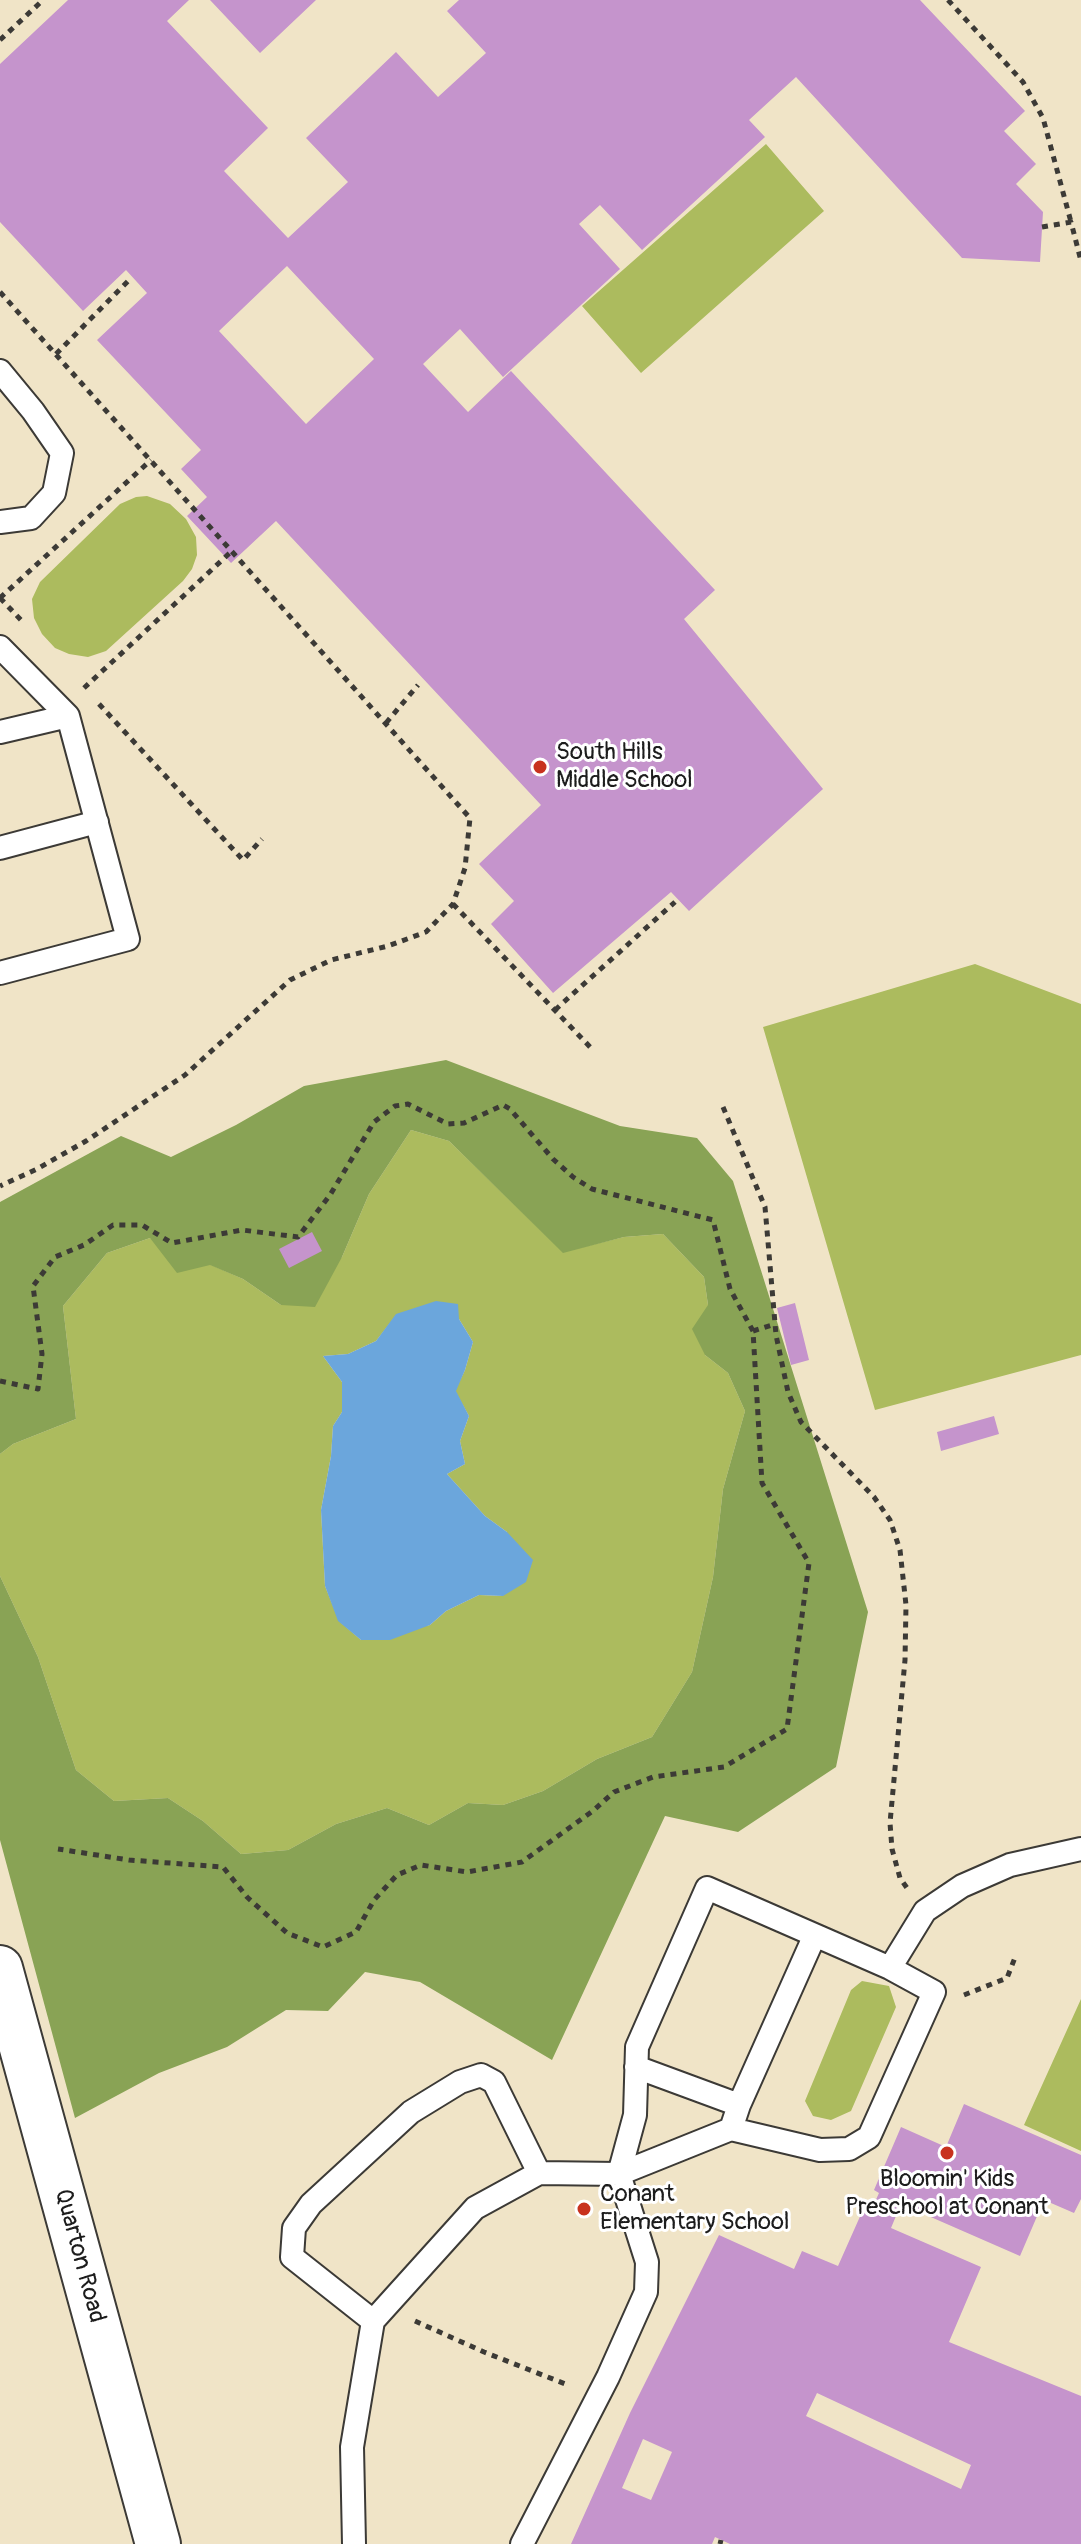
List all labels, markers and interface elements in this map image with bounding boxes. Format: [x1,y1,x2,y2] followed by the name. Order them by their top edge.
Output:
[556,739,693,795] place label: South Hills Middle School
[531,758,549,776] marker: South Hills Middle School
[938,2144,956,2162] marker: Bloomin' Kids Preschool at Conant
[845,2166,1049,2222] place label: Bloomin' Kids Preschool at Conant
[600,2181,790,2237] place label: Conant Elementary School
[47,2186,111,2326] street label: Quarton Road
[575,2200,593,2218] marker: Conant Elementary School

